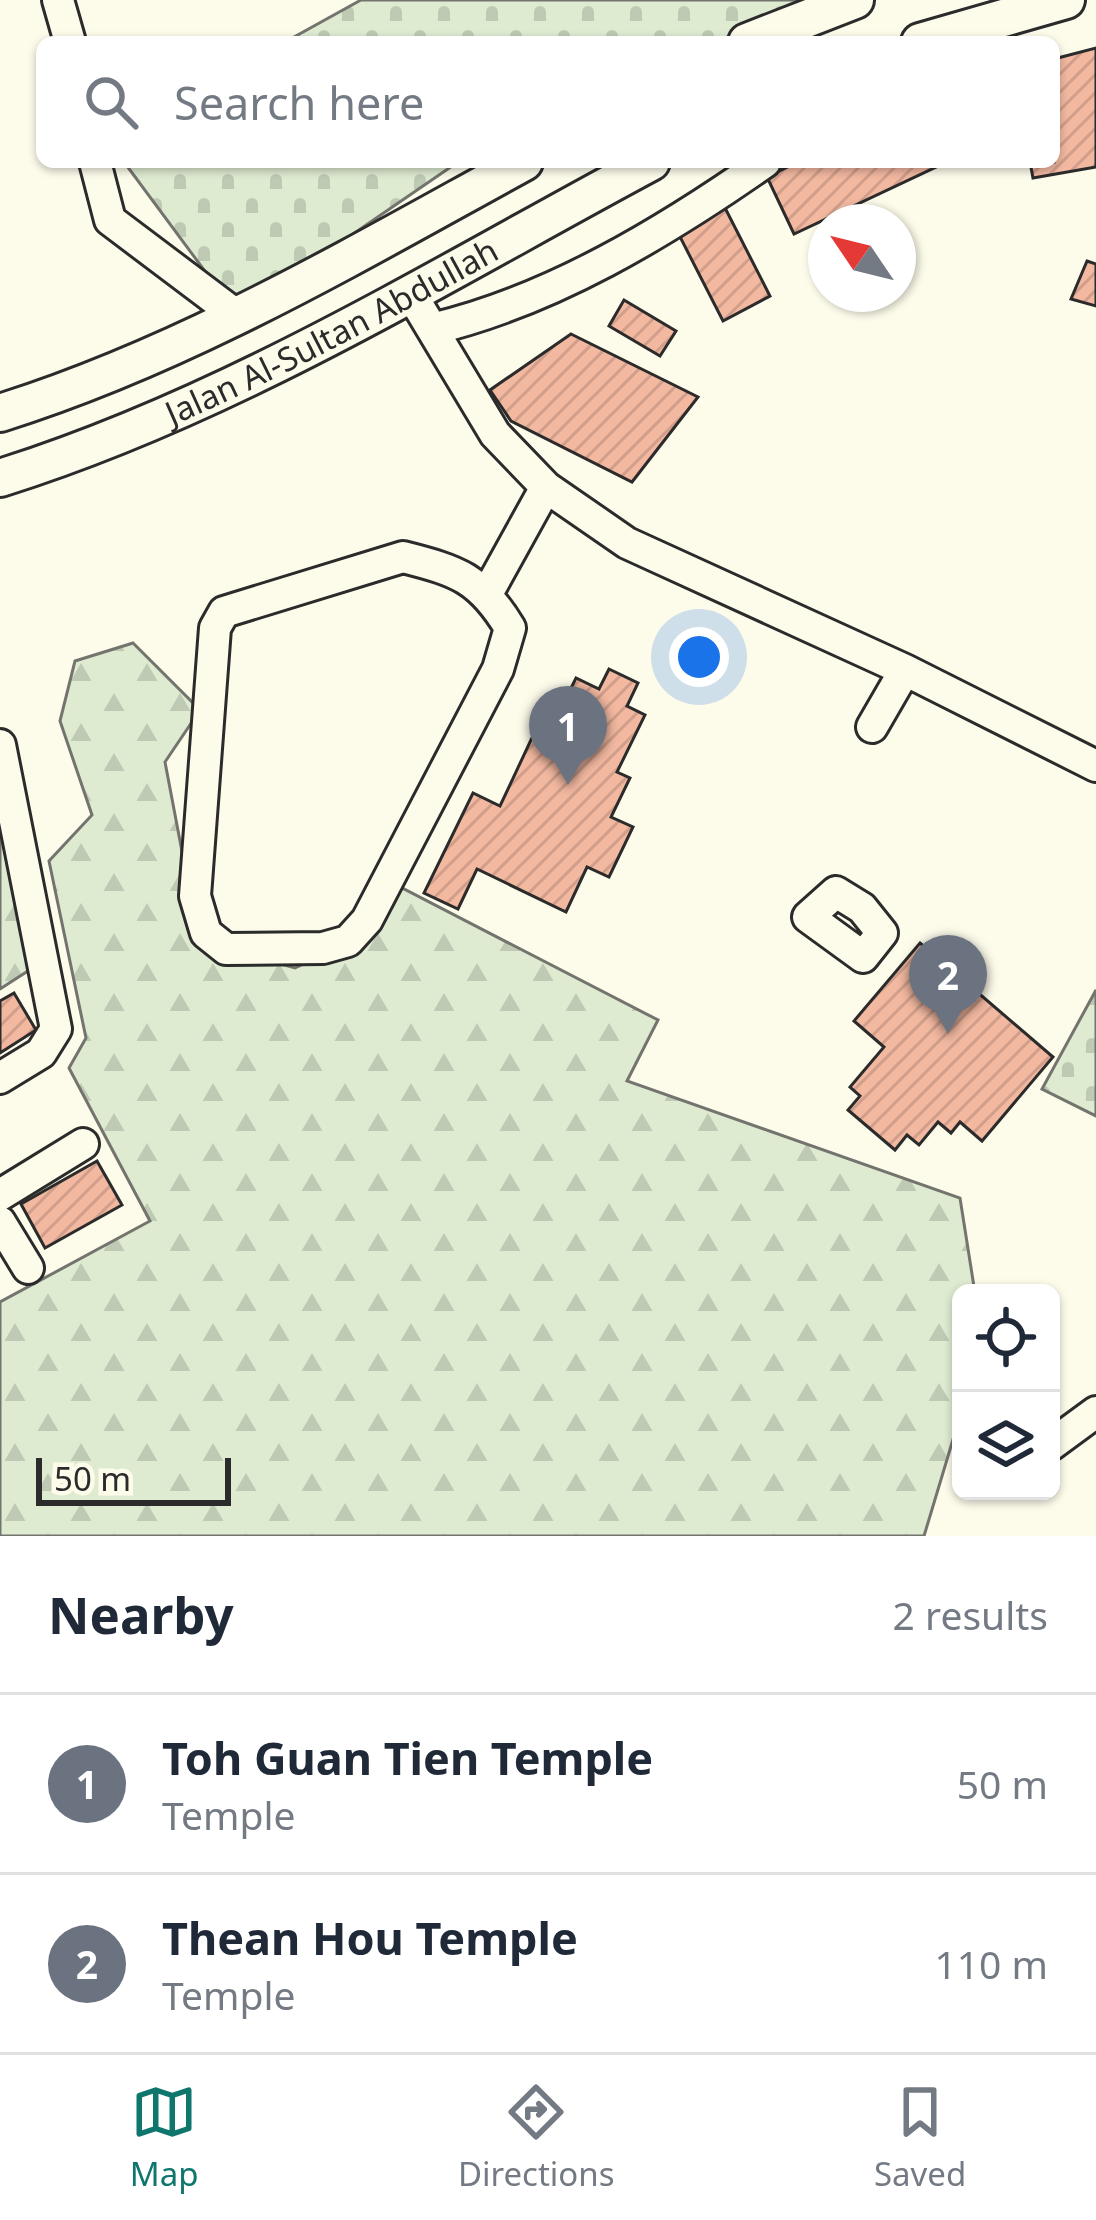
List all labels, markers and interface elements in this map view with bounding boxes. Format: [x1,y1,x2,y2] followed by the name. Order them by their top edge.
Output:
[36,36,1060,168] search box
[78,69,144,135] icon: search
[174,72,424,133] text: Search here
[808,204,916,312] north arrow
[155,227,506,436] street label: Jalan Al-Sultan Abdullah
[669,627,729,687] your location
[529,686,607,785] pin: 1
[909,935,987,1034] pin: 2
[952,1284,1060,1500] map controls
[952,1284,1060,1392] button: locate
[952,1392,1060,1500] button: layers
[36,1452,231,1505] scale bar
[54,1456,131,1501] text: 50 m
[48,1579,234,1649] text: Nearby
[893,1588,1048,1641] text: 2 results
[162,1727,653,1788] text: Toh Guan Tien Temple
[76,1757,98,1810] text: 1
[957,1757,1048,1810] text: 50 m
[162,1788,295,1841] text: Temple
[162,1907,578,1968] text: Thean Hou Temple
[76,1937,98,1990] text: 2
[934,1937,1048,1990] text: 110 m
[162,1968,295,2021] text: Temple
[130,2079,198,2196] tab: Map
[458,2079,615,2196] tab: Directions
[874,2079,966,2196] tab: Saved

